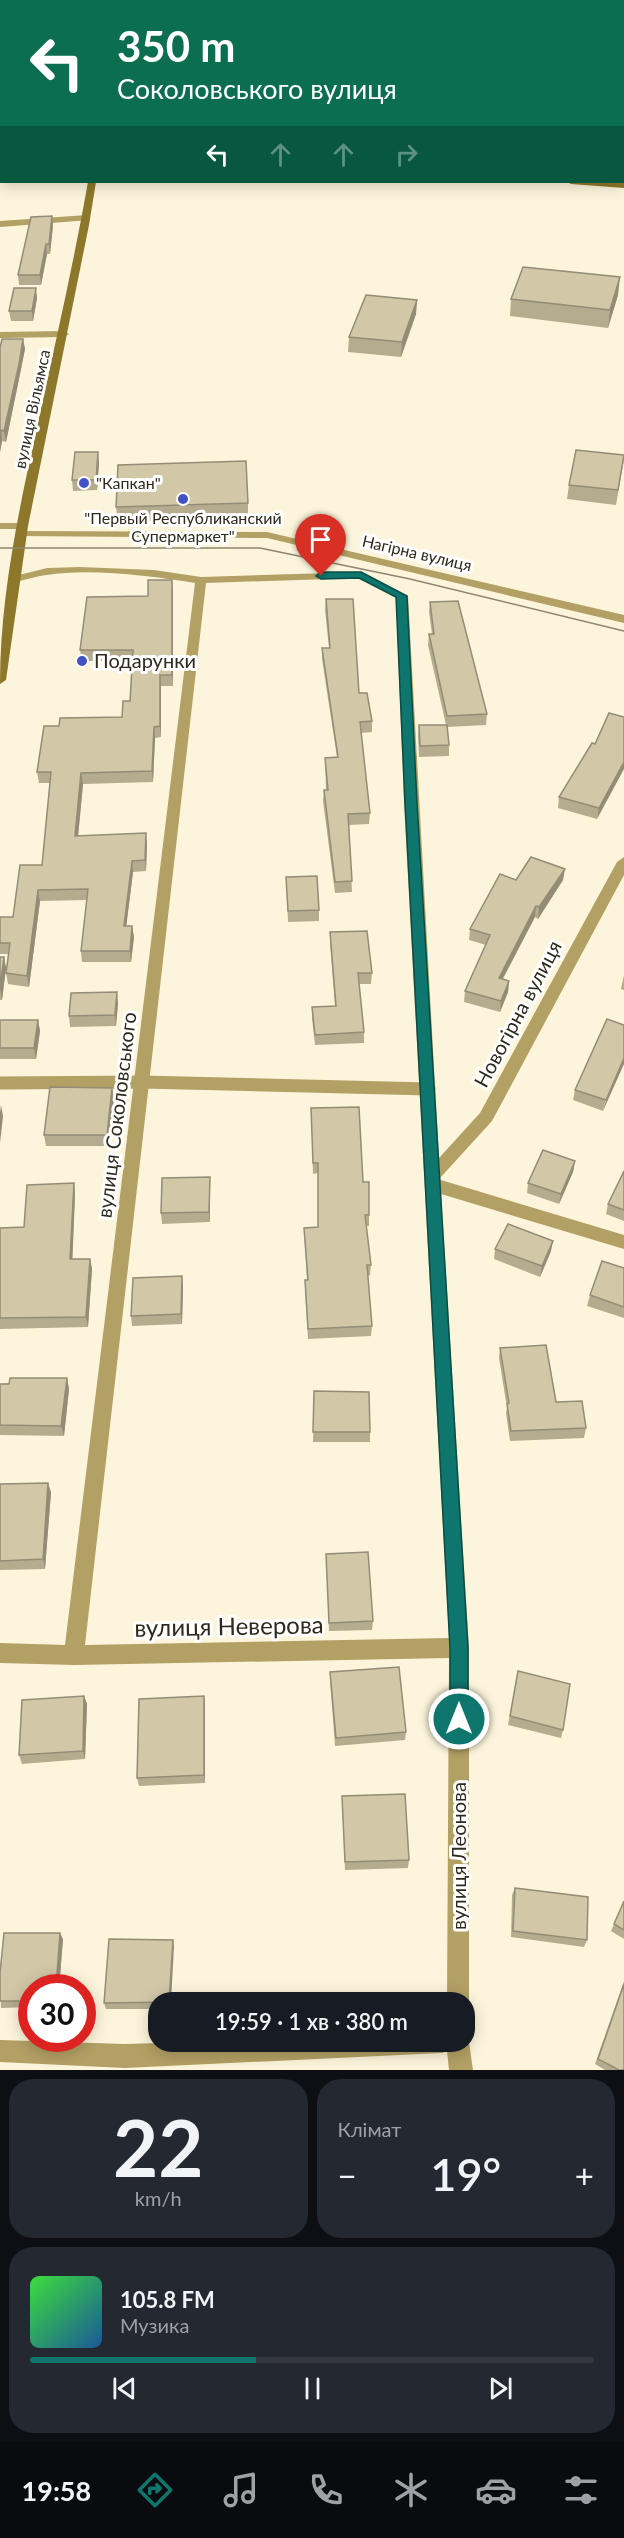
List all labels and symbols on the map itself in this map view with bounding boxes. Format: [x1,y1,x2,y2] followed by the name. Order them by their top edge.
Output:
[10,348,53,470] street label: вулиця Вільямса
[96,473,161,492] place label: "Капкан"
[77,476,91,490] marker: "Капкан"
[176,492,190,506] marker: "Первый Республиканский Супермаркет"
[84,508,282,545] place label: "Первый Республиканский Супермаркет"
[295,514,346,576] pin
[361,531,474,574] street label: Нагірна вулиця
[94,648,196,672] place label: Подарунки
[75,654,89,668] marker: Подарунки
[468,936,566,1091] street label: Новогірна вулиця
[91,1011,141,1219] street label: вулиця Соколовського
[134,1609,324,1642] street label: вулиця Неверова
[427,1687,491,1751] position arrow
[446,1782,470,1930] street label: вулиця Леонова
[18,1974,96,2052] speed limit sign: 30

